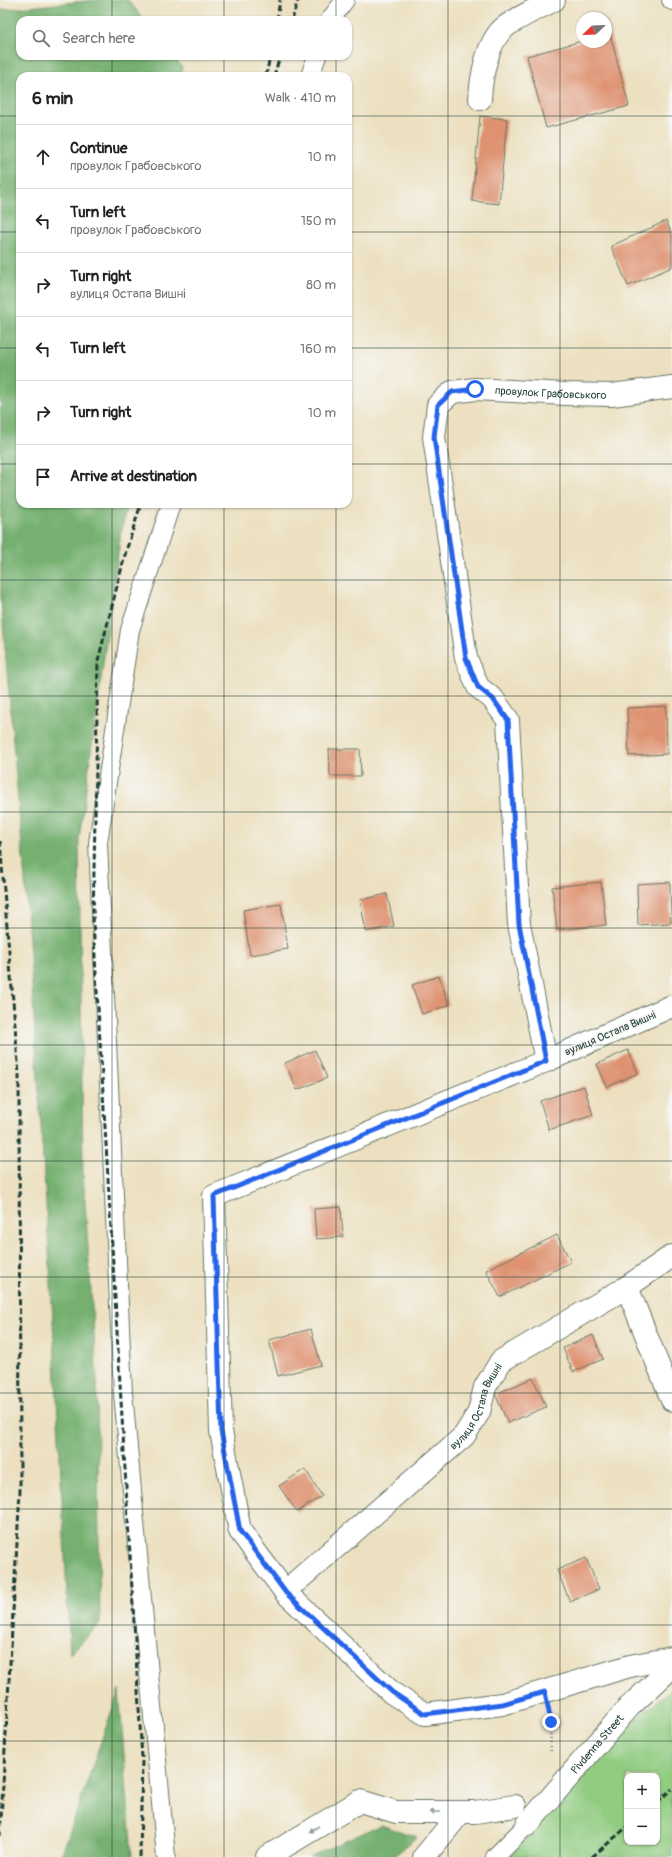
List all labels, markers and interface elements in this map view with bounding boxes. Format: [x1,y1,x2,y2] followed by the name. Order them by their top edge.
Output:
[576,12,612,48] north arrow
[16,16,352,60] search box
[30,27,52,49] icon: search
[62,29,135,48] text: Search here
[32,88,73,109] text: 6 min
[265,90,336,106] text: Walk · 410 m
[70,139,128,158] text: Continue
[32,146,54,168] icon: ahead
[308,149,336,165] text: 10 m
[70,158,202,174] text: провулок Грабовського
[70,203,126,222] text: Turn left
[32,210,54,232] icon: left
[301,213,336,229] text: 150 m
[70,222,202,238] text: провулок Грабовського
[70,267,131,286] text: Turn right
[32,274,54,296] icon: right
[306,277,336,293] text: 80 m
[70,286,185,302] text: вулиця Остапа Вишні
[32,338,54,360] icon: left
[70,339,126,358] text: Turn left
[300,341,336,357] text: 160 m
[466,380,484,398] route start
[495,384,607,402] street label: провулок Грабовського
[32,402,54,424] icon: right
[70,403,131,422] text: Turn right
[308,405,336,421] text: 10 m
[32,466,54,488] icon: arrive
[70,467,197,486] text: Arrive at destination
[563,1008,658,1059] street label: вулиця Остапа Вишні
[447,1361,505,1452] street label: вулиця Остапа Вишні
[568,1712,627,1777] street label: Pivdenna Street
[542,1713,560,1731] route end
[624,1773,660,1845] map controls
[624,1773,660,1809] button: +
[428,1809,441,1815] one-way arrow
[624,1809,660,1845] button: −
[308,1826,320,1833] one-way arrow

